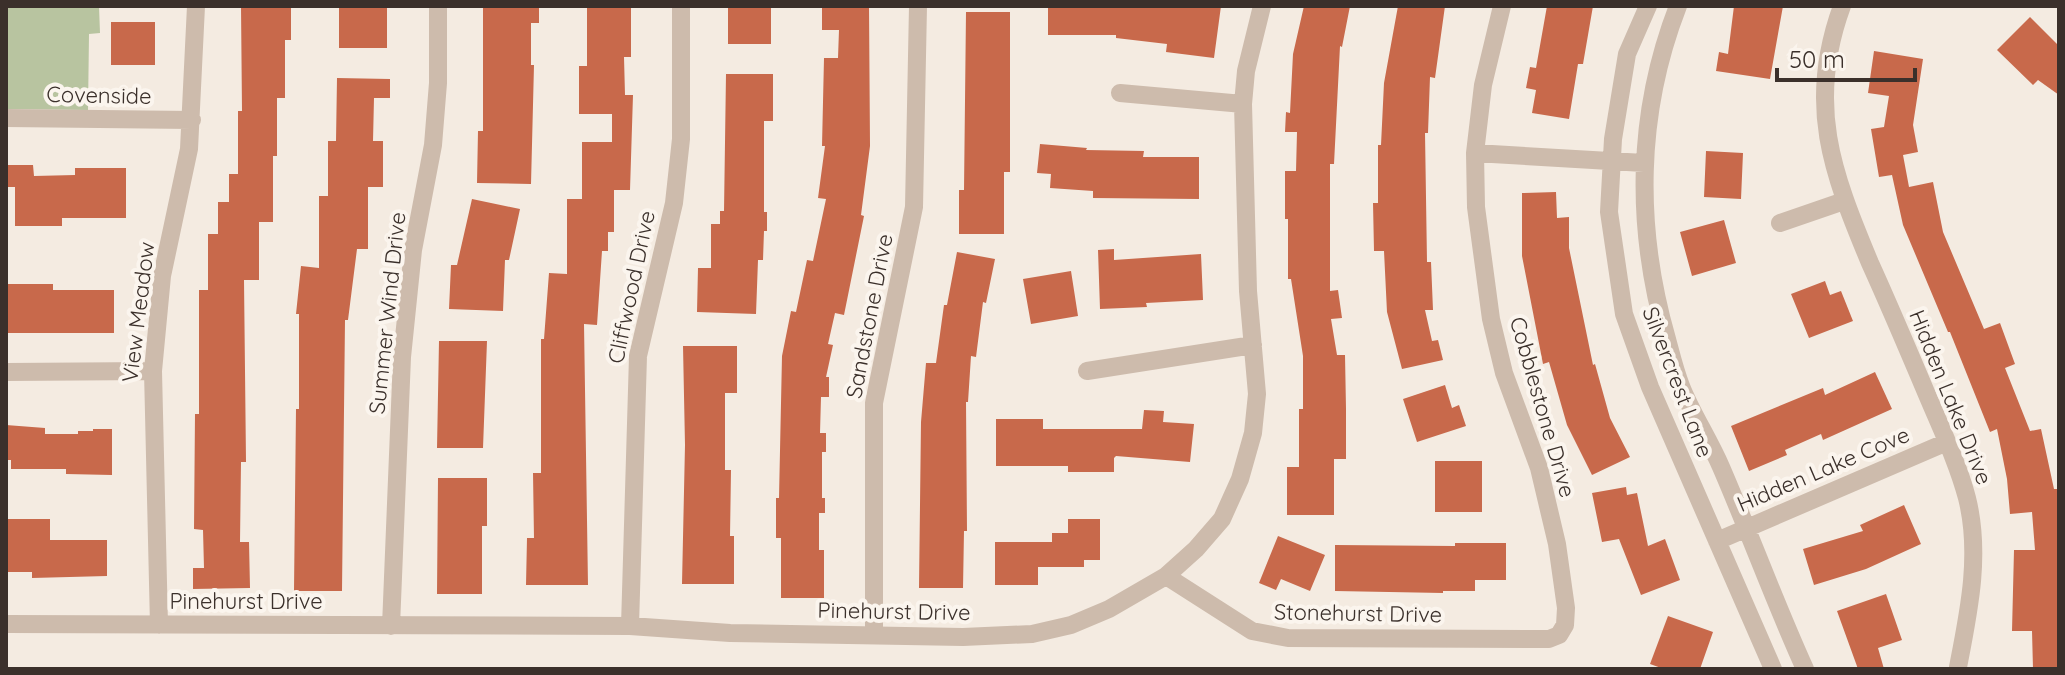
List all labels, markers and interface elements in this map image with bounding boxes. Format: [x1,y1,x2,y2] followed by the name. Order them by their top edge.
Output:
[1777,32,1915,82] scale bar
[1789,44,1845,74] text: 50 m
[46,80,152,110] street label: Covenside
[601,208,661,366] street label: Cliffwood Drive
[362,211,412,415] street label: Summer Wind Drive
[839,231,899,401] street label: Sandstone Drive
[115,240,161,384] street label: View Meadow
[1636,303,1720,461] street label: Silvercrest Lane
[1903,305,1999,489] street label: Hidden Lake Drive
[1504,313,1582,501] street label: Cobblestone Drive
[1733,420,1913,518] street label: Hidden Lake Cove
[169,587,323,615] street label: Pinehurst Drive
[817,596,971,626] street label: Pinehurst Drive
[1274,598,1442,628] street label: Stonehurst Drive

